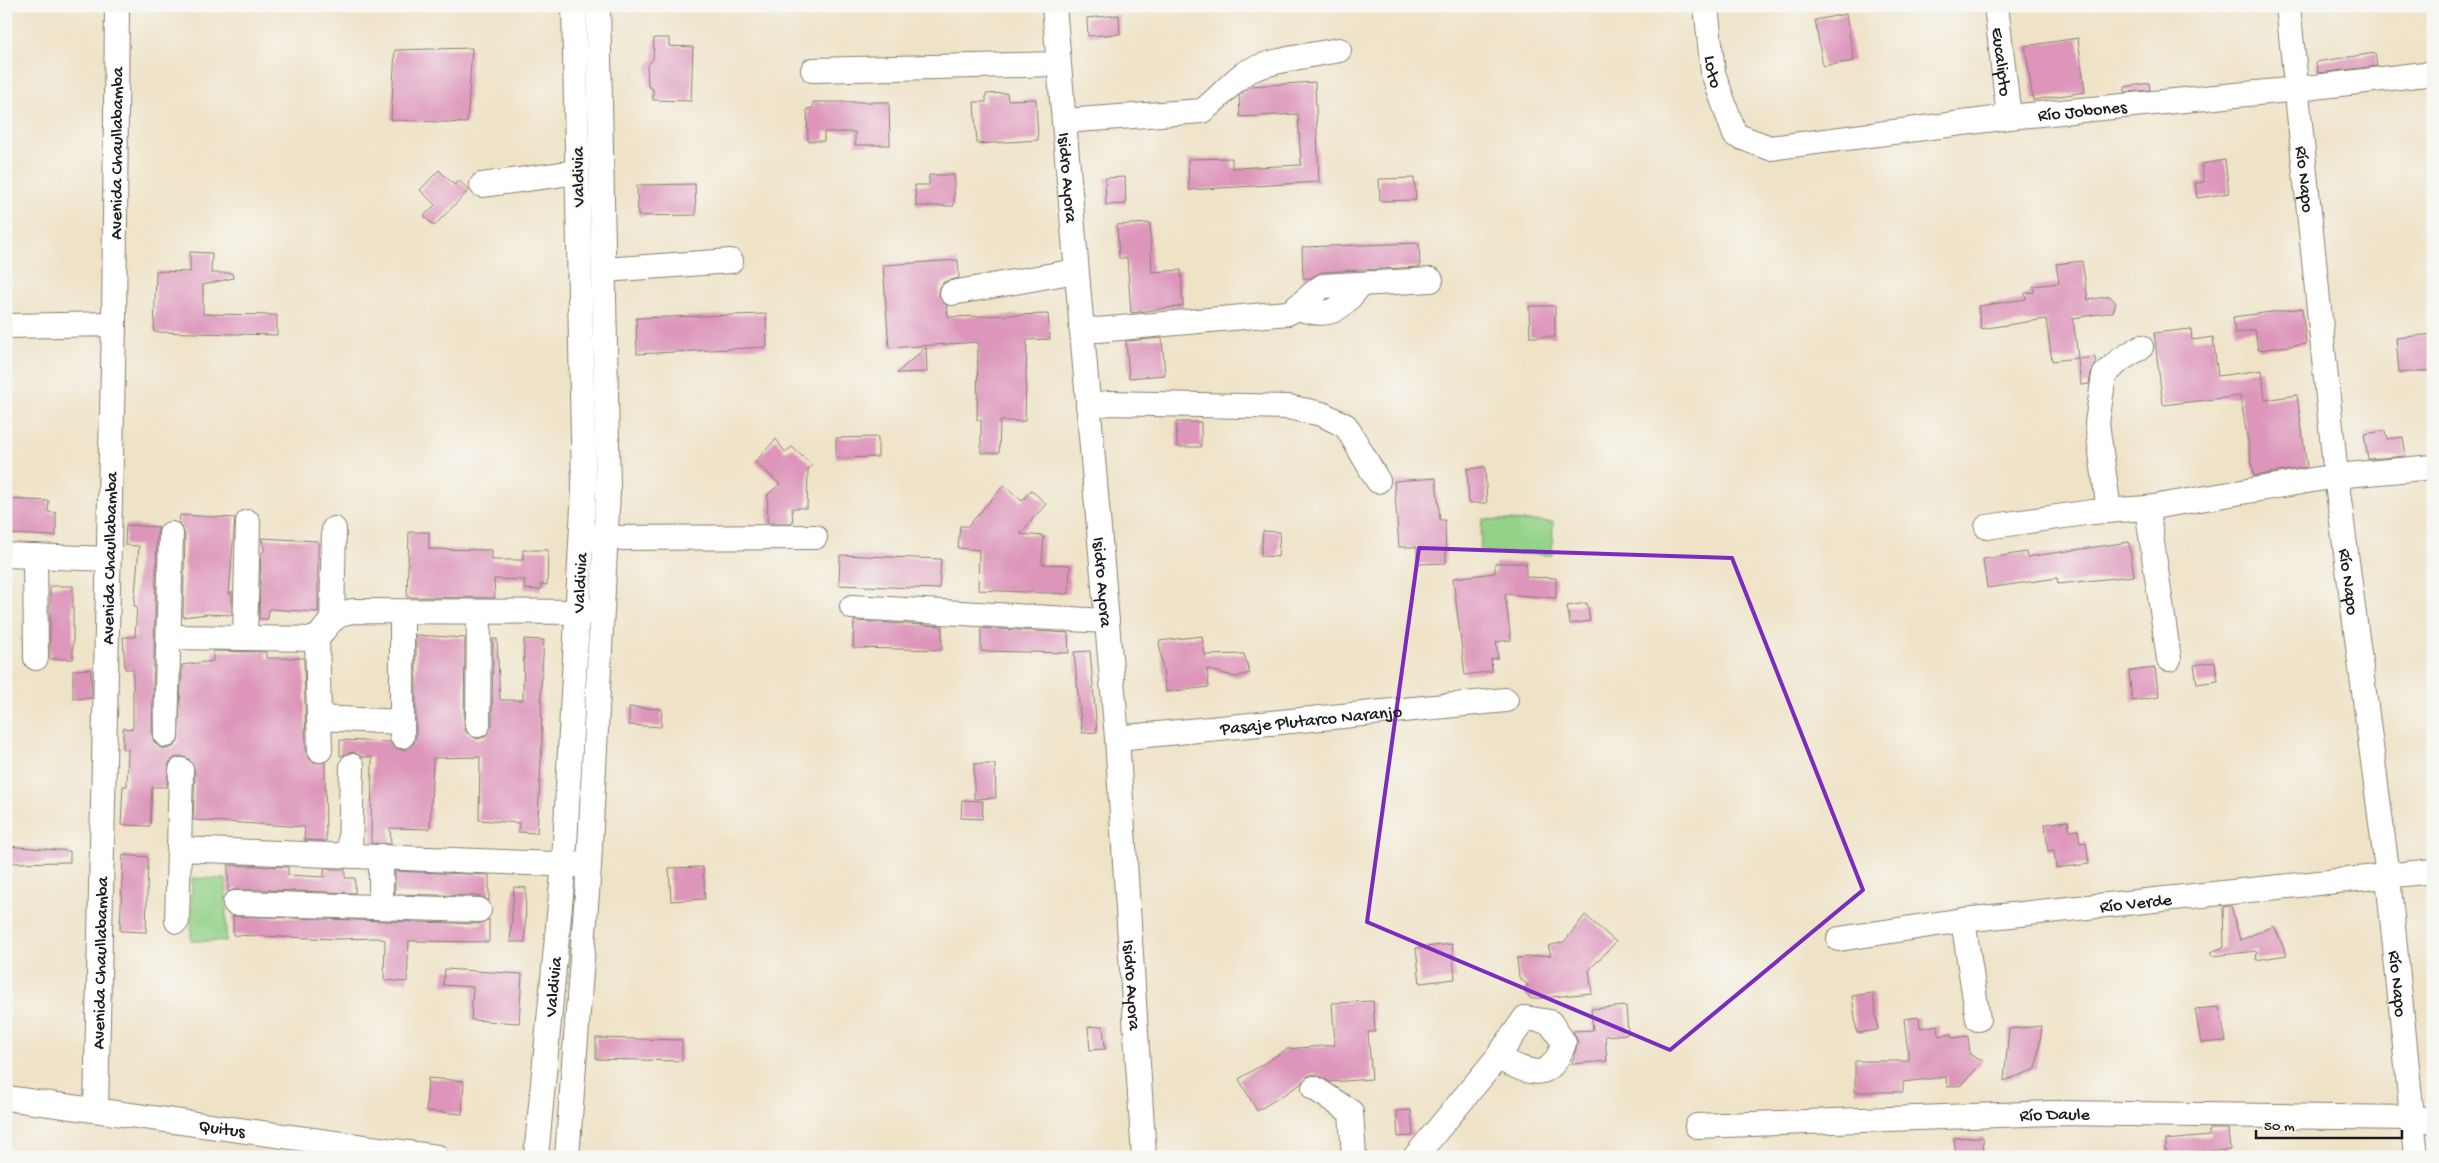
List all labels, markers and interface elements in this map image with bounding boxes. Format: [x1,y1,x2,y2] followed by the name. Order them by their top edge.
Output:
[1986,26,2014,98] street label: Eucalipto
[1698,55,1726,91] street label: Loto
[107,66,129,240] street label: Avenida Chaullabamba
[2037,98,2129,127] street label: Río Jobones
[1052,132,1081,225] street label: Isidro Ayora
[2289,145,2317,214] street label: Río Napo
[568,146,591,208] street label: Valdivia
[99,471,124,645] street label: Avenida Chaullabamba
[1087,536,1116,629] street label: Isidro Ayora
[2333,547,2362,617] street label: Río Napo
[569,551,594,615] street label: Valdivia
[1218,702,1403,741] street label: Pasaje Plutarco Naranjo
[89,875,114,1050] street label: Avenida Chaullabamba
[2099,890,2174,919] street label: Río Verde
[1117,939,1144,1032] street label: Isidro Ayora
[2382,950,2410,1018] street label: Río Napo
[541,955,568,1019] street label: Valdivia
[2019,1105,2091,1127] street label: Río Daule
[2256,1108,2403,1140] scale bar
[197,1116,248,1144] street label: Quitus
[2264,1118,2295,1136] text: 50 m

